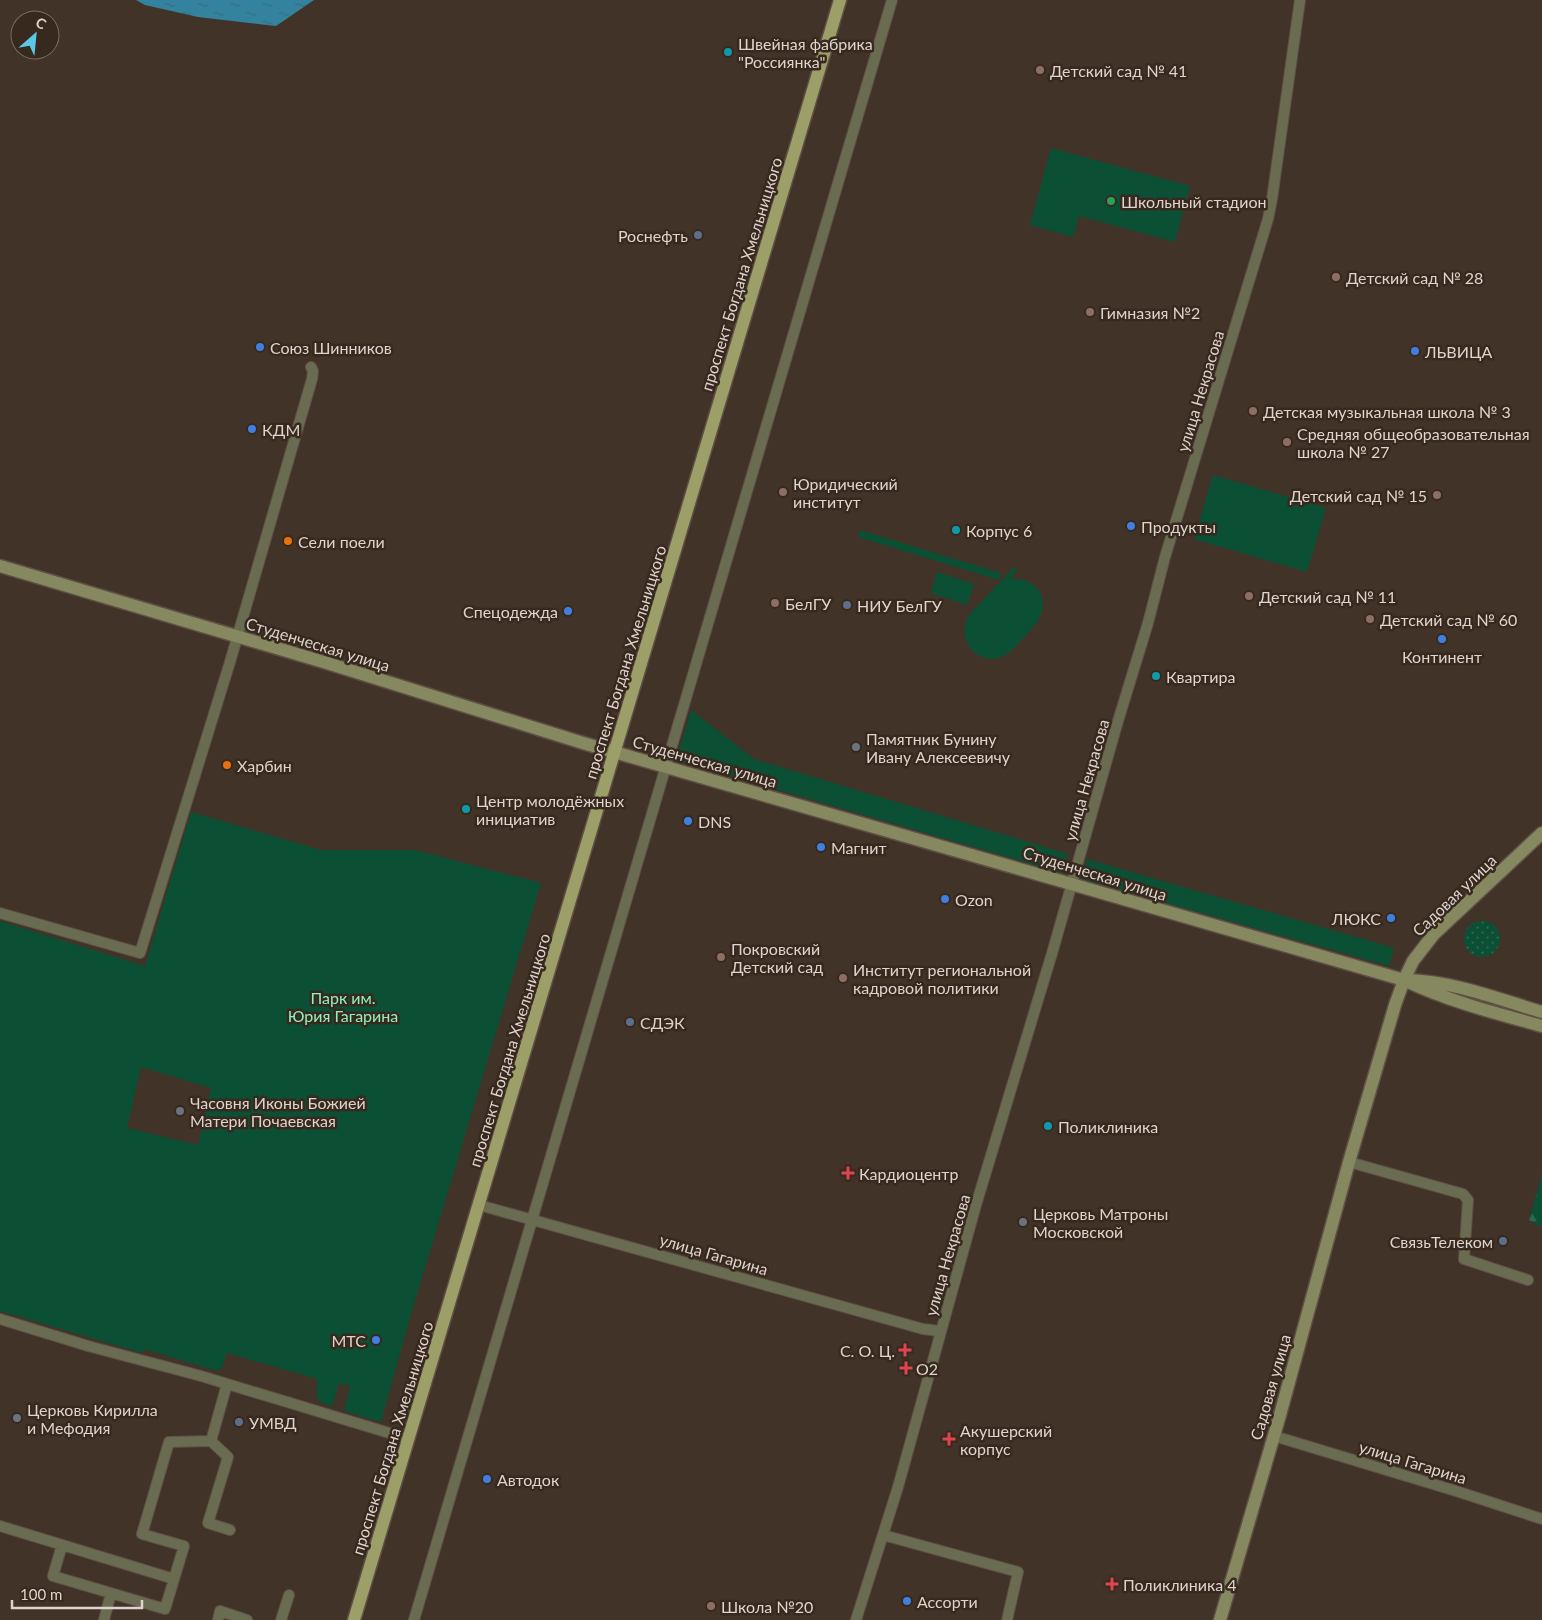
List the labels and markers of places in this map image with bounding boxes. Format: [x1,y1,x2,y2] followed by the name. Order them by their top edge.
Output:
[738,34,873,71] place label: Швейная фабрика "Россиянка"
[722,46,734,58] marker: Швейная фабрика "Россиянка"
[1050,61,1187,80] place label: Детский сад № 41
[1034,64,1046,76] marker: Детский сад № 41
[1121,192,1267,211] place label: Школьный стадион
[1105,195,1117,207] marker: Школьный стадион
[618,226,688,245] place label: Роснефть
[692,229,704,241] marker: Роснефть
[1346,268,1483,287] place label: Детский сад № 28
[1330,271,1342,283] marker: Детский сад № 28
[1100,303,1200,322] place label: Гимназия №2
[1084,306,1096,318] marker: Гимназия №2
[270,338,392,357] place label: Союз Шинников
[254,341,266,353] marker: Союз Шинников
[1424,342,1492,361] place label: ЛЬВИЦА
[1409,345,1421,357] marker: ЛЬВИЦА
[1263,402,1511,421] place label: Детская музыкальная школа № 3
[1247,405,1259,417] marker: Детская музыкальная школа № 3
[262,420,300,439] place label: КДМ
[246,423,258,435] marker: КДМ
[1297,424,1530,461] place label: Средняя общеобразовательная школа № 27
[1281,436,1293,448] marker: Средняя общеобразовательная школа № 27
[793,474,898,511] place label: Юридический институт
[777,486,789,498] marker: Юридический институт
[1290,486,1427,505] place label: Детский сад № 15
[1431,489,1443,501] marker: Детский сад № 15
[1141,517,1216,536] place label: Продукты
[1125,520,1137,532] marker: Продукты
[966,521,1032,540] place label: Корпус 6
[950,524,962,536] marker: Корпус 6
[298,532,385,551] place label: Сели поели
[282,535,294,547] marker: Сели поели
[1259,587,1396,606] place label: Детский сад № 11
[1243,590,1255,602] marker: Детский сад № 11
[785,594,832,613] place label: БелГУ
[857,596,943,615] place label: НИУ БелГУ
[769,597,781,609] marker: БелГУ
[841,599,853,611] marker: НИУ БелГУ
[463,602,558,621] place label: Спецодежда
[562,605,574,617] marker: Спецодежда
[1380,610,1517,629] place label: Детский сад № 60
[1364,613,1376,625] marker: Детский сад № 60
[1436,633,1448,645] marker: Континент
[1402,647,1482,666] place label: Континент
[1166,667,1235,686] place label: Квартира
[1150,670,1162,682] marker: Квартира
[866,729,1011,766] place label: Памятник Бунину Ивану Алексеевичу
[850,741,862,753] marker: Памятник Бунину Ивану Алексеевичу
[237,756,292,775] place label: Харбин
[221,759,233,771] marker: Харбин
[476,791,624,828] place label: Центр молодёжных инициатив
[460,803,472,815] marker: Центр молодёжных инициатив
[698,812,731,831] place label: DNS
[682,815,694,827] marker: DNS
[831,838,887,857] place label: Магнит
[815,841,827,853] marker: Магнит
[955,890,993,909] place label: Ozon
[939,893,951,905] marker: Ozon
[1331,909,1381,928] place label: ЛЮКС
[1385,912,1397,924] marker: ЛЮКС
[731,939,823,976] place label: Покровский Детский сад
[715,951,727,963] marker: Покровский Детский сад
[853,960,1031,997] place label: Институт региональной кадровой политики
[837,972,849,984] marker: Институт региональной кадровой политики
[640,1013,685,1032] place label: СДЭК
[624,1016,636,1028] marker: СДЭК
[190,1093,366,1130] place label: Часовня Иконы Божией Матери Почаевская
[174,1105,186,1117] marker: Часовня Иконы Божией Матери Почаевская
[1058,1117,1158,1136] place label: Поликлиника
[1042,1120,1054,1132] marker: Поликлиника
[859,1164,958,1183] place label: Кардиоцентр
[841,1166,855,1180] marker: Кардиоцентр
[1033,1204,1168,1241] place label: Церковь Матроны Московской
[1017,1216,1029,1228] marker: Церковь Матроны Московской
[1390,1232,1493,1251] place label: СвязьТелеком
[1497,1235,1509,1247] marker: СвязьТелеком
[332,1331,366,1350] place label: МТС
[370,1334,382,1346] marker: МТС
[840,1341,895,1360] place label: С. О. Ц.
[899,1344,911,1356] marker: С. О. Ц.
[916,1359,938,1378] place label: O2
[900,1362,912,1374] marker: O2
[27,1400,158,1437] place label: Церковь Кирилла и Мефодия
[11,1412,23,1424] marker: Церковь Кирилла и Мефодия
[249,1413,297,1432] place label: УМВД
[233,1416,245,1428] marker: УМВД
[960,1421,1052,1458] place label: Акушерский корпус
[942,1432,956,1446] marker: Акушерский корпус
[497,1470,560,1489] place label: Автодок
[481,1473,493,1485] marker: Автодок
[1123,1575,1237,1594] place label: Поликлиника 4
[1105,1577,1119,1591] marker: Поликлиника 4
[917,1592,978,1611] place label: Ассорти
[901,1595,913,1607] marker: Ассорти
[721,1597,813,1616] place label: Школа №20
[705,1600,717,1612] marker: Школа №20

